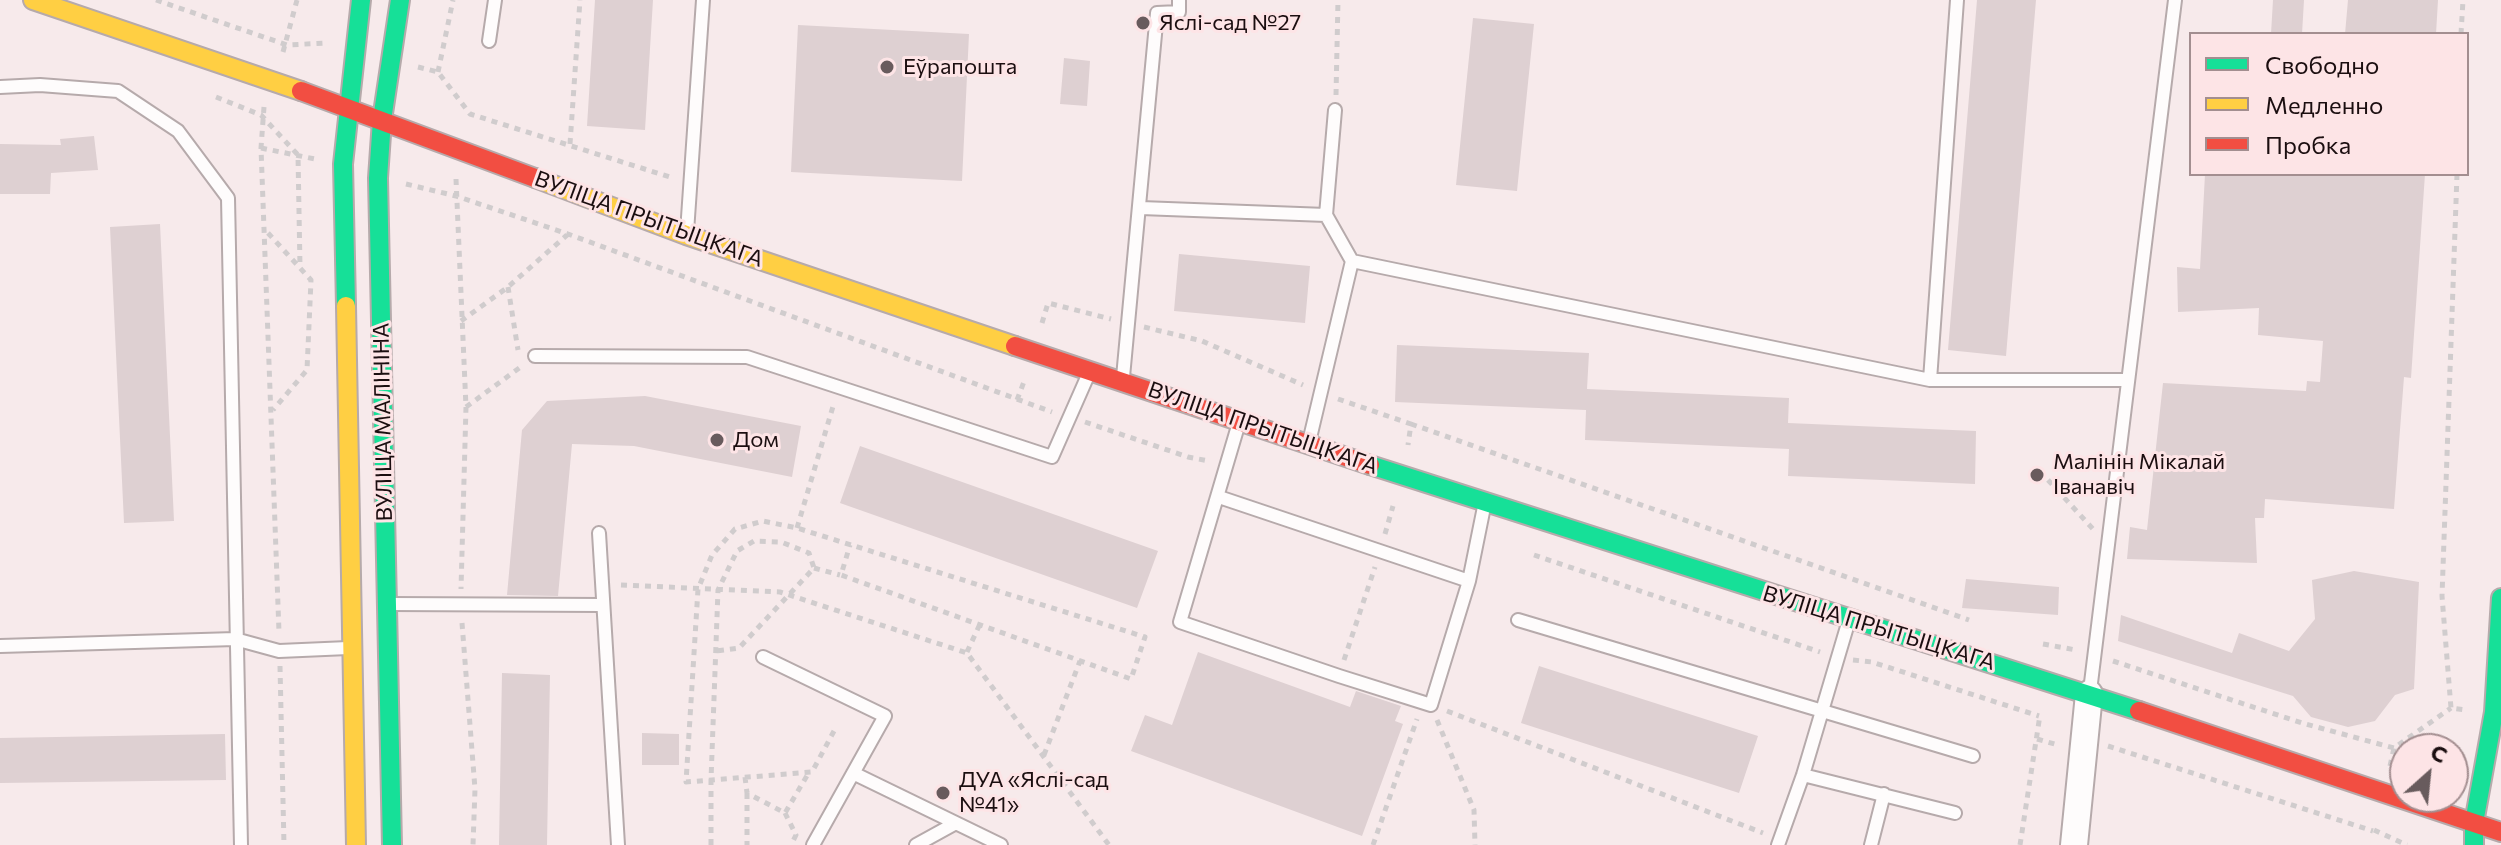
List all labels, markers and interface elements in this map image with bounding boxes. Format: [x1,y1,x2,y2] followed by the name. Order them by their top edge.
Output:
[1159,10,1301,36] place label: Яслі-сад №27
[1134,14,1152,32] marker: Яслі-сад №27
[2189,32,2469,176] legend
[2265,50,2379,79] text: Свободно
[903,54,1017,80] place label: Еўрапошта
[878,58,896,76] marker: Еўрапошта
[2265,90,2383,119] text: Медленно
[2265,130,2351,159] text: Пробка
[531,165,767,273] street label: ВУЛІЦА ПРЫТЫЦКАГА
[368,322,398,522] street label: ВУЛІЦА МАЛІНІНА
[1144,376,1382,480] street label: ВУЛІЦА ПРЫТЫЦКАГА
[733,427,779,453] place label: Дом
[708,431,726,449] marker: Дом
[2053,449,2225,500] place label: Малінін Мікалай Іванавіч
[2028,466,2046,484] marker: Малінін Мікалай Іванавіч
[1760,580,1998,676] street label: ВУЛІЦА ПРЫТЫЦКАГА
[2389,733,2469,813] north arrow
[2426,738,2452,768] text: С
[959,767,1109,818] place label: ДУА «Яслі-сад №41»
[934,784,952,802] marker: ДУА «Яслі-сад №41»

